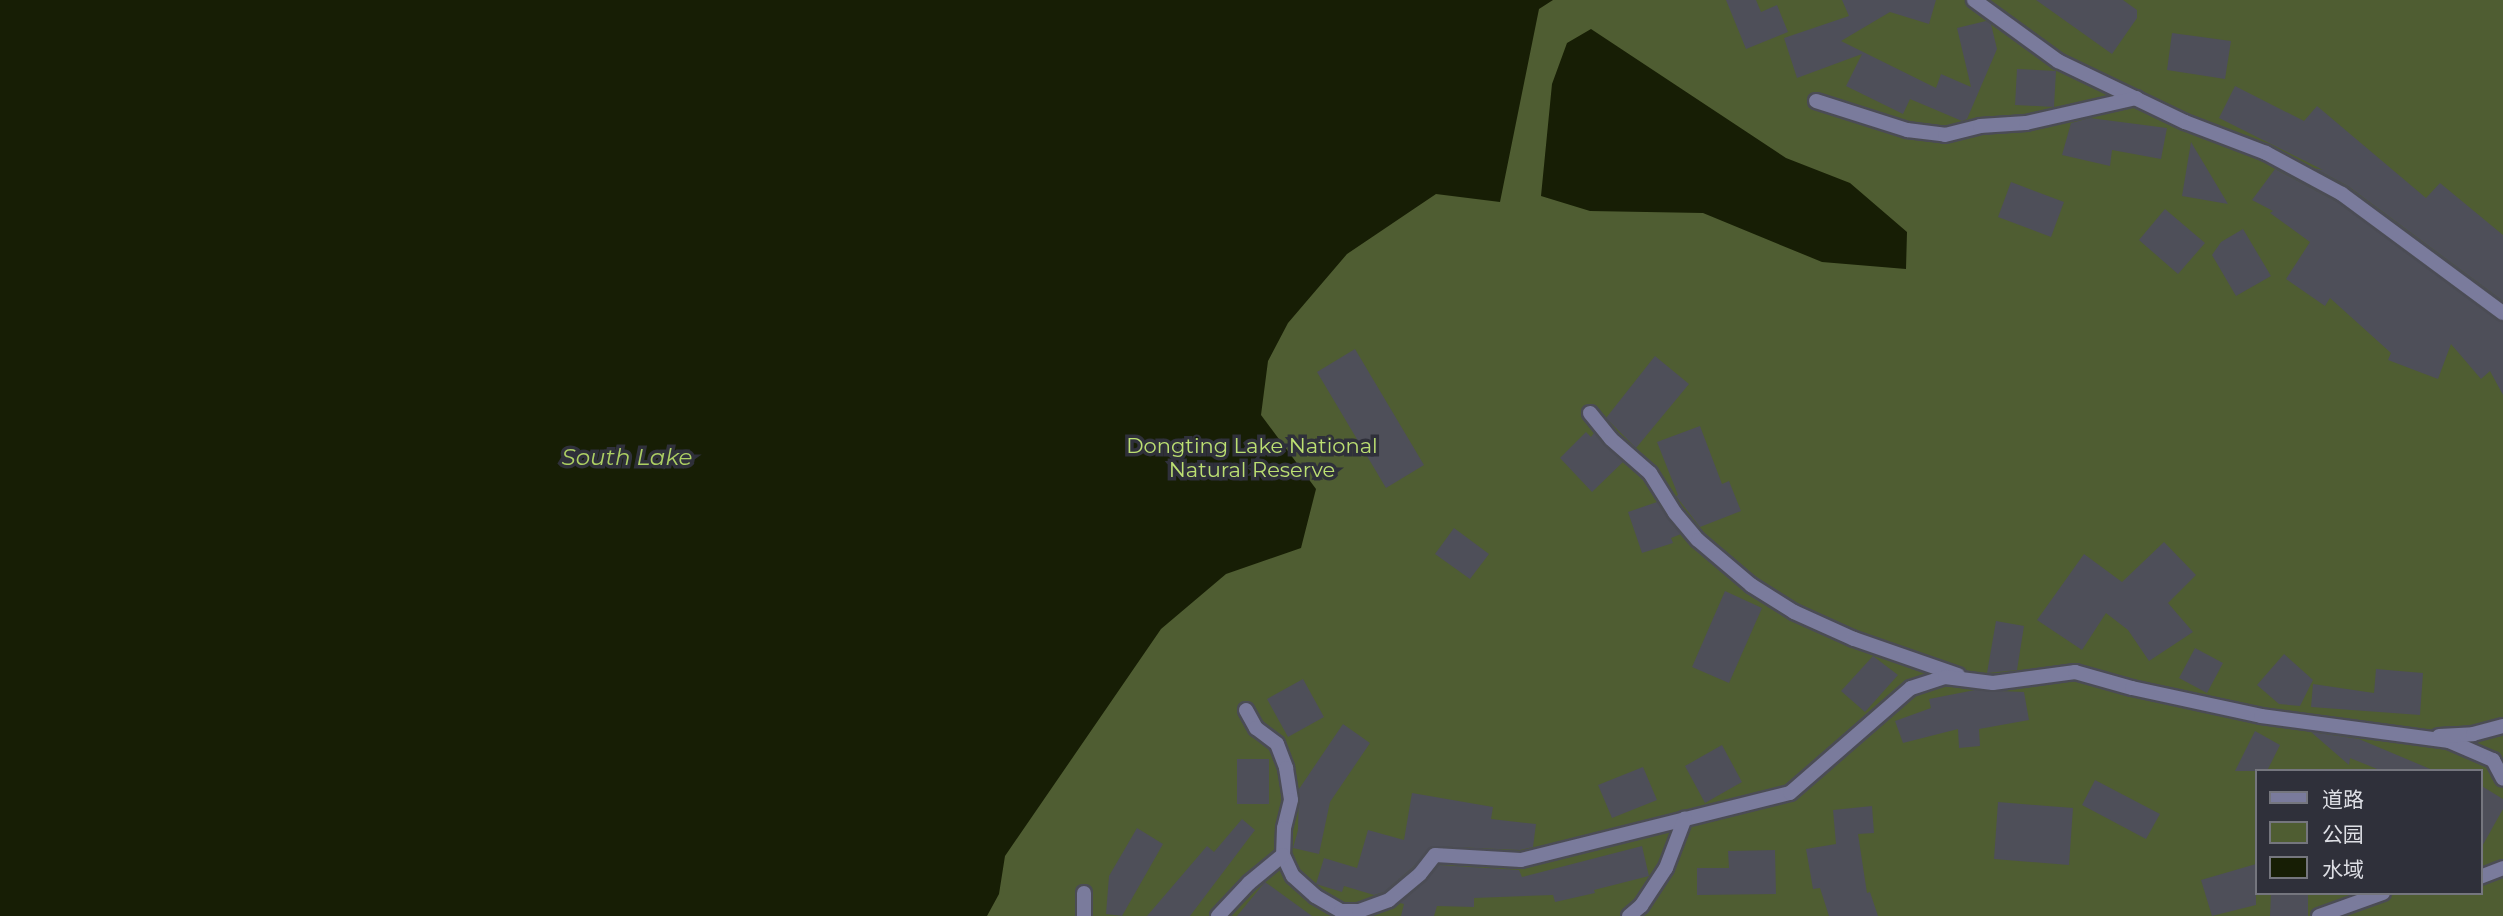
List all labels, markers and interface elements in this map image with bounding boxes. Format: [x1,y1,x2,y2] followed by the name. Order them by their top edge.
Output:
[1126,433,1378,483] park label: Dongting Lake National Natural Reserve
[562,443,692,471] water label: South Lake
[2254,769,2482,895] legend
[2322,787,2364,812] text: 道路
[2322,822,2364,847] text: 公园
[2322,857,2364,882] text: 水域

